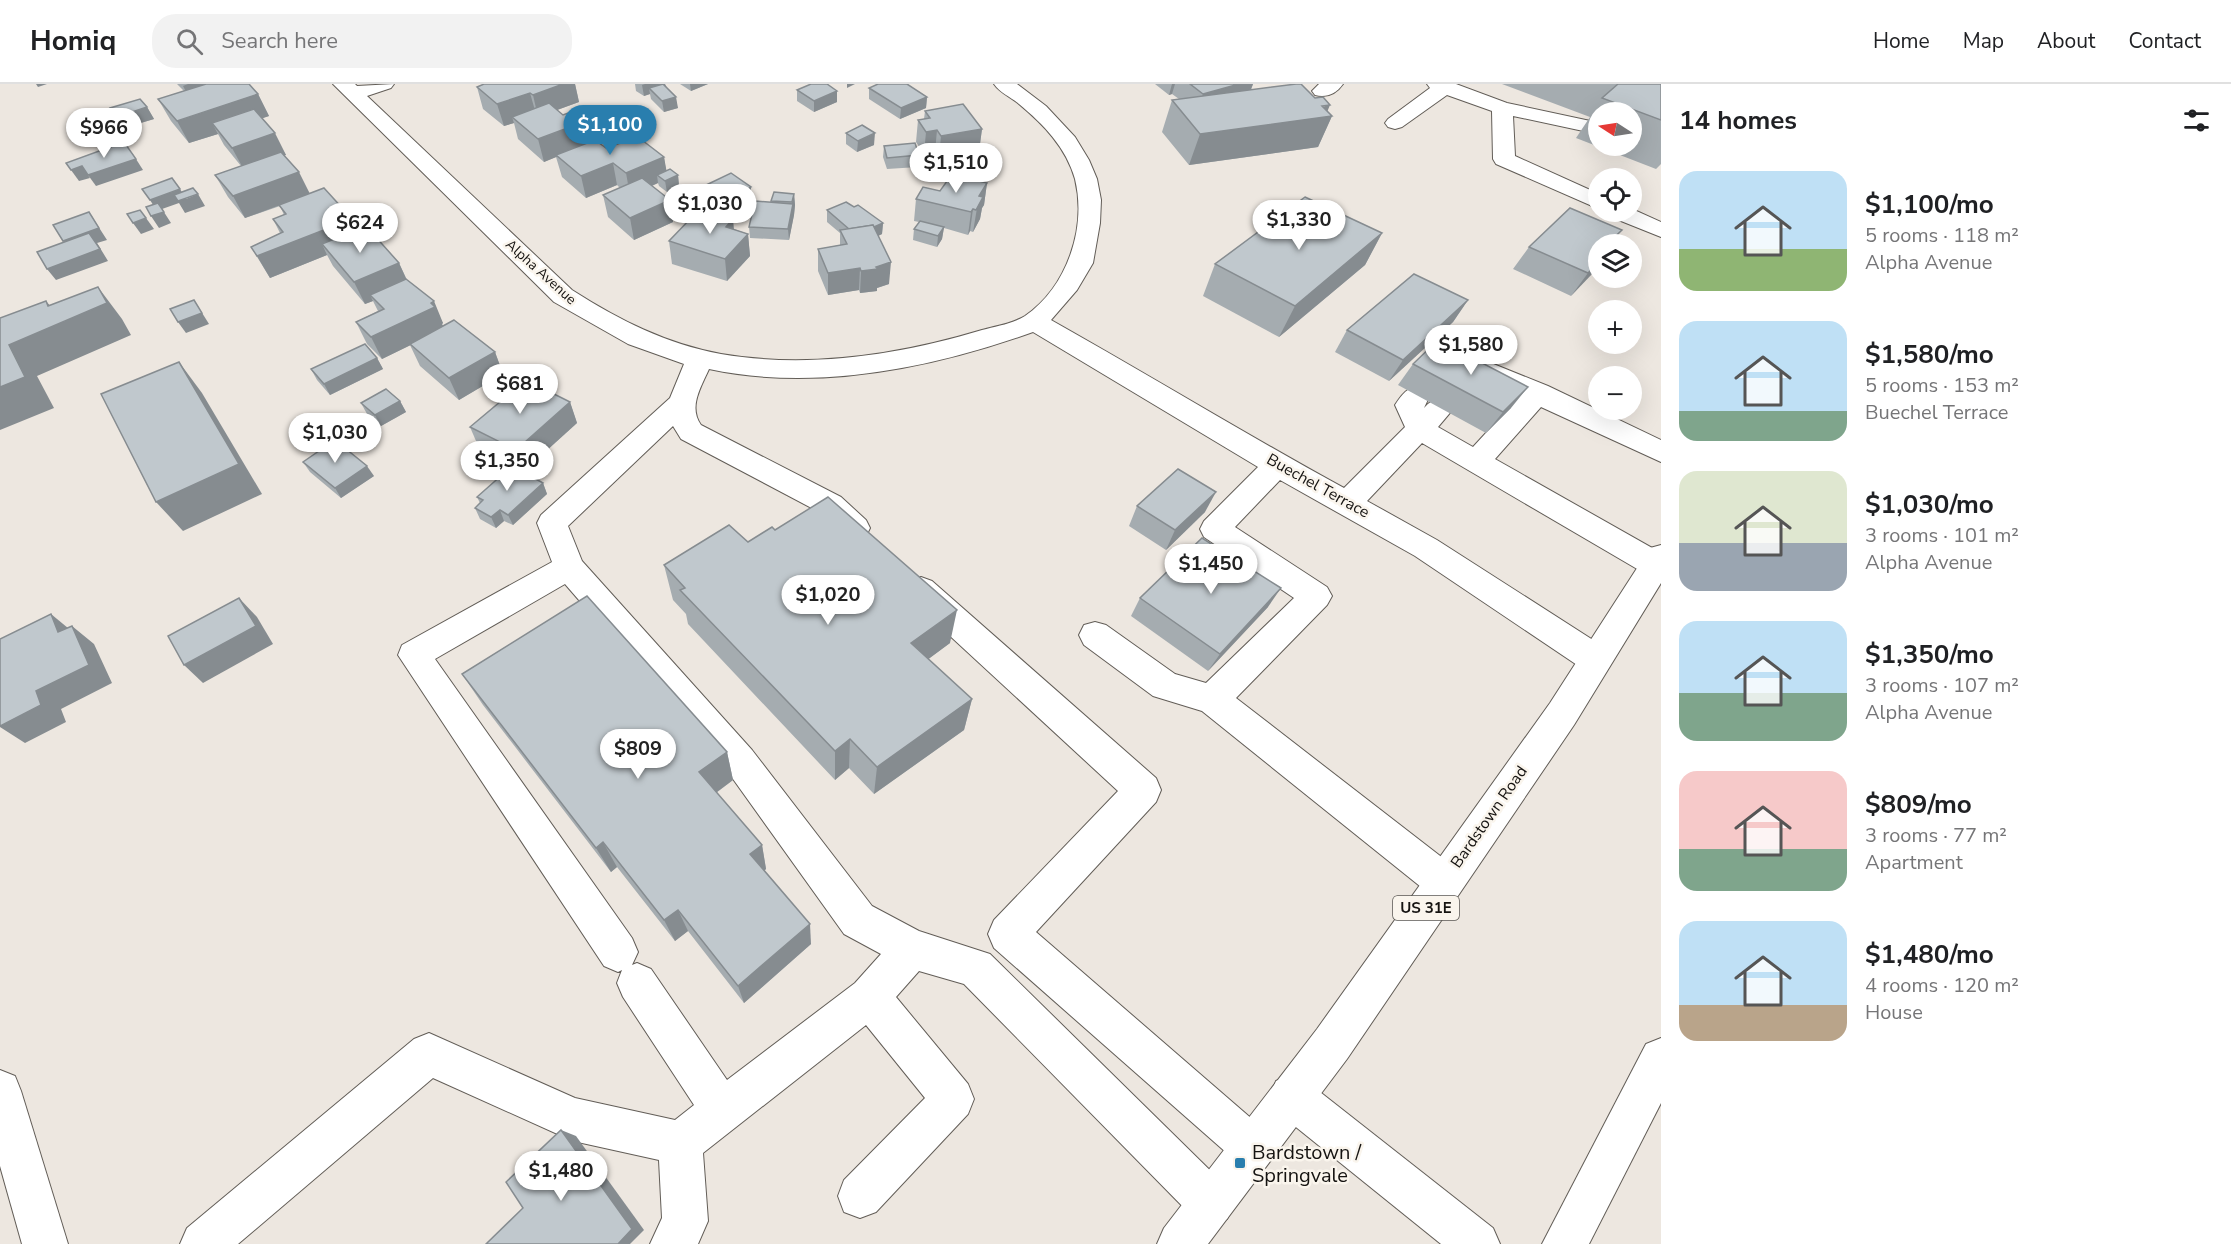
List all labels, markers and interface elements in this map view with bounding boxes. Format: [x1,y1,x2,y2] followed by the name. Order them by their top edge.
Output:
[152,14,572,68] search box
[30,22,116,60] text: Homiq
[173,25,206,58] icon: search
[221,26,338,56] text: Search here
[1873,27,1930,55] text: Home
[1963,27,2004,55] text: Map
[2037,27,2095,55] text: About
[2128,27,2201,55] text: Contact
[1588,102,1642,156] north arrow
[1588,102,1642,420] map controls
[1679,103,1797,138] text: 14 homes
[2180,104,2213,137] icon: filters
[561,105,659,156] pin: $1,100
[68,108,140,159] pin: $966
[578,111,642,138] text: $1,100
[80,114,128,141] text: $966
[907,143,1005,194] pin: $1,510
[924,149,988,176] text: $1,510
[1588,168,1642,222] button: locate
[661,184,759,235] pin: $1,030
[1865,187,1994,222] text: $1,100/mo
[678,190,742,217] text: $1,030
[1727,195,1799,267] icon: home
[1250,200,1348,251] pin: $1,330
[324,203,396,254] pin: $624
[1267,206,1331,233] text: $1,330
[336,209,384,236] text: $624
[1865,222,2019,249] text: 5 rooms · 118 m²
[1588,234,1642,288] button: layers
[502,235,580,309] street label: Alpha Avenue
[1865,249,1992,276] text: Alpha Avenue
[1588,300,1642,354] button: +
[1422,325,1520,376] pin: $1,580
[1439,331,1503,358] text: $1,580
[1865,337,1994,372] text: $1,580/mo
[1727,345,1799,417] icon: home
[484,364,556,415] pin: $681
[1588,366,1642,420] button: −
[496,370,544,397] text: $681
[1865,372,2019,399] text: 5 rooms · 153 m²
[1865,399,2008,426] text: Buechel Terrace
[286,413,384,464] pin: $1,030
[303,419,367,446] text: $1,030
[458,441,556,492] pin: $1,350
[475,447,539,474] text: $1,350
[1263,449,1373,523] street label: Buechel Terrace
[1865,487,1994,522] text: $1,030/mo
[1727,495,1799,567] icon: home
[1865,522,2019,549] text: 3 rooms · 101 m²
[1162,544,1260,595] pin: $1,450
[1865,549,1992,576] text: Alpha Avenue
[1179,550,1243,577] text: $1,450
[779,575,877,626] pin: $1,020
[796,581,860,608] text: $1,020
[1865,637,1994,672] text: $1,350/mo
[1727,645,1799,717] icon: home
[1865,672,2019,699] text: 3 rooms · 107 m²
[1865,699,1992,726] text: Alpha Avenue
[602,729,674,780] pin: $809
[614,735,662,762] text: $809
[1446,762,1532,872] street label: Bardstown Road
[1865,787,1972,822] text: $809/mo
[1727,795,1799,867] icon: home
[1865,822,2007,849] text: 3 rooms · 77 m²
[1865,849,1963,876] text: Apartment
[1393,896,1459,920] road number: US 31E
[1865,937,1994,972] text: $1,480/mo
[1727,945,1799,1017] icon: home
[1865,972,2019,999] text: 4 rooms · 120 m²
[1865,999,1923,1026] text: House
[1252,1139,1363,1189] place label: Bardstown / Springvale
[512,1151,610,1202] pin: $1,480
[1233,1156,1247,1170] marker: Bardstown / Springvale
[529,1157,593,1184] text: $1,480

